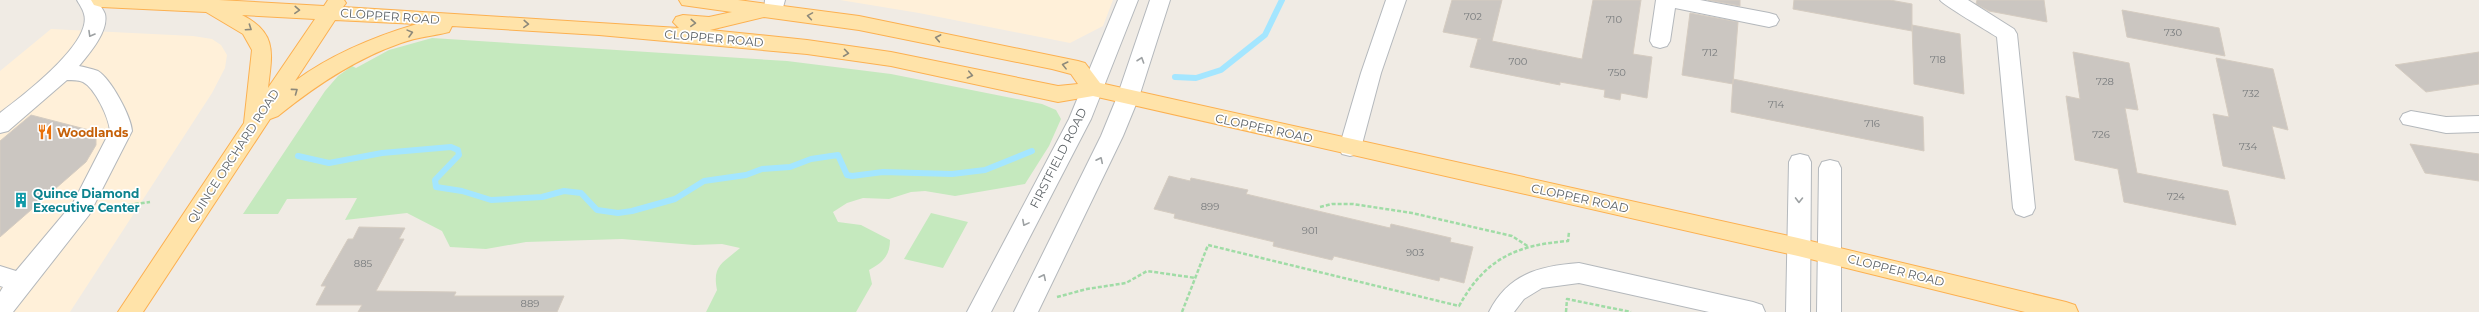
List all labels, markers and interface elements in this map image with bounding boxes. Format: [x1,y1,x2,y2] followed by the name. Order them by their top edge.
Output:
[294,5,300,14] one-way arrow
[340,5,440,27] street label: CLOPPER ROAD
[1464,10,1482,23] house number: 702
[807,12,813,20] one-way arrow
[1606,13,1622,26] house number: 710
[690,18,696,27] one-way arrow
[523,20,529,29] one-way arrow
[245,23,252,31] one-way arrow
[664,26,764,50] street label: CLOPPER ROAD
[2164,26,2182,39] house number: 730
[407,29,414,38] one-way arrow
[88,30,95,37] one-way arrow
[935,34,941,42] one-way arrow
[1702,46,1718,59] house number: 712
[843,48,850,57] one-way arrow
[1930,53,1946,66] house number: 718
[1509,55,1528,68] house number: 700
[1136,57,1144,64] one-way arrow
[1062,62,1068,70] one-way arrow
[1608,66,1626,79] house number: 750
[967,71,974,79] one-way arrow
[2096,75,2114,88] house number: 728
[184,86,282,226] street label: QUINCE ORCHARD ROAD
[2242,87,2260,100] house number: 732
[290,89,297,96] one-way arrow
[1768,98,1784,111] house number: 714
[1026,105,1090,211] street label: FIRSTFIELD ROAD
[1214,110,1314,146] street label: CLOPPER ROAD
[1864,117,1880,130] house number: 716
[36,123,54,141] restaurant icon: Woodlands
[57,125,129,140] place label: Woodlands
[2092,128,2110,141] house number: 726
[2239,140,2257,153] house number: 734
[1096,157,1103,165] one-way arrow
[1530,180,1630,216] street label: CLOPPER ROAD
[33,186,140,215] place label: Quince Diamond Executive Center
[2167,190,2185,203] house number: 724
[12,191,30,209] building icon: Quince Diamond Executive Center
[1795,197,1803,203] one-way arrow
[1201,200,1219,213] house number: 899
[1022,219,1029,226] one-way arrow
[1302,224,1318,237] house number: 901
[1406,246,1424,259] house number: 903
[1846,251,1946,289] street label: CLOPPER ROAD
[354,257,373,270] house number: 885
[1038,274,1046,281] one-way arrow
[521,297,539,310] house number: 889

